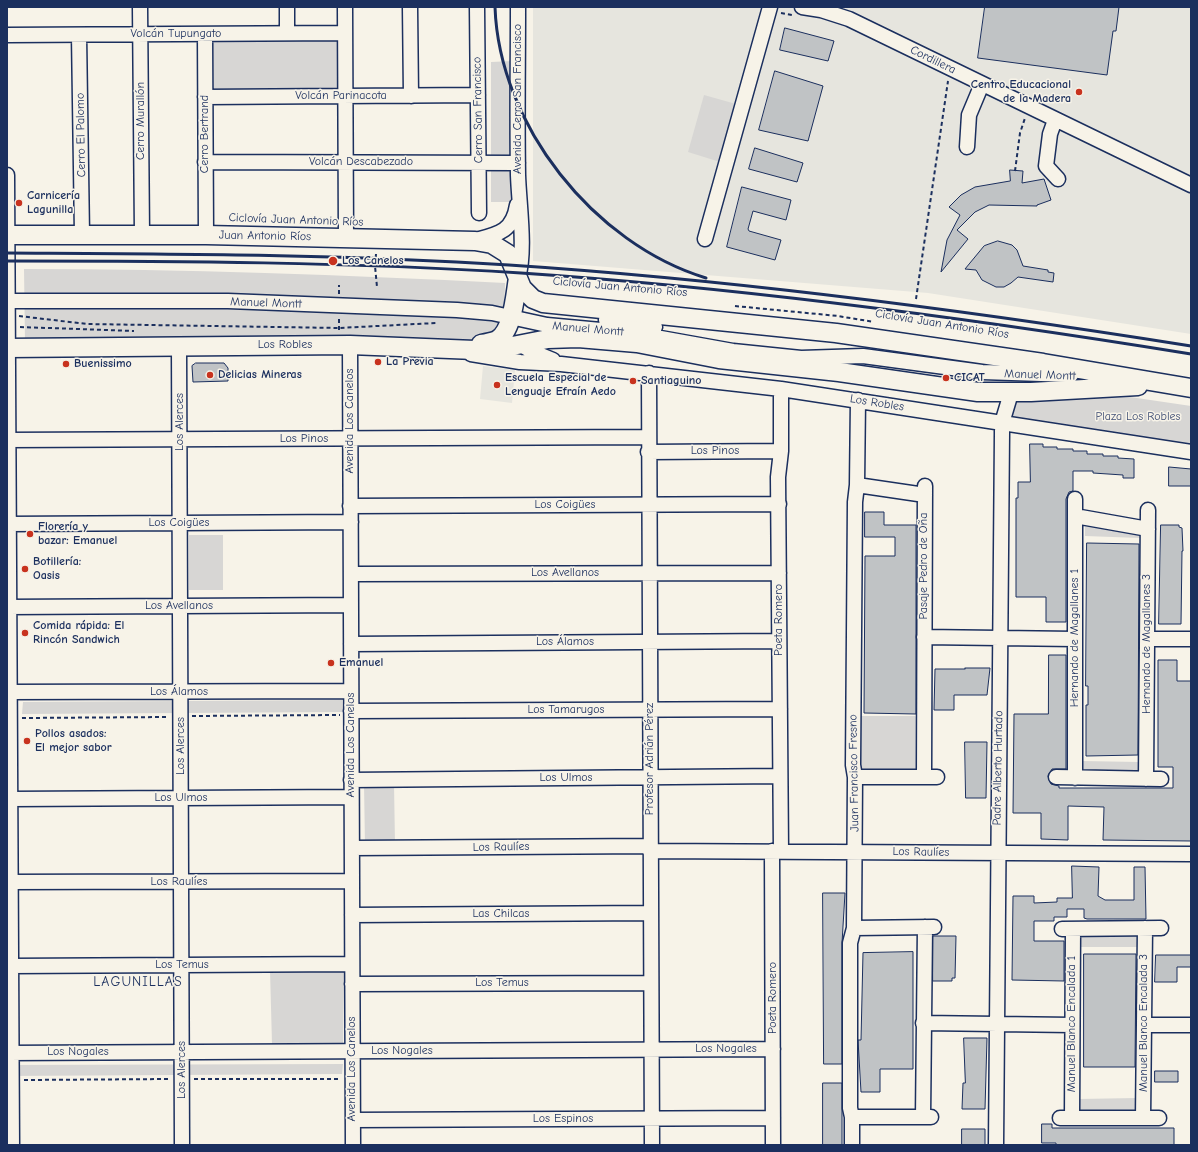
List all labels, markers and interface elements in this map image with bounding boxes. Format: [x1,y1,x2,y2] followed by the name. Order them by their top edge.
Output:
[511,24,525,174] street label: Avenida Cerro San Francisco
[131,27,221,41] street label: Volcán Tupungato
[908,43,958,77] street label: Cordillera
[470,57,486,163] street label: Cerro San Francisco
[971,78,1071,106] place label: Centro Educacional de la Madera
[134,82,148,160] street label: Cerro Murallón
[1074,87,1084,97] marker: Centro Educacional de la Madera
[295,89,387,103] street label: Volcán Parinacota
[73,93,89,177] street label: Cerro El Palomo
[198,95,212,173] street label: Cerro Bertrand
[309,155,413,169] street label: Volcán Descabezado
[27,189,80,217] place label: Carnicería Lagunilla
[14,198,24,208] marker: Carnicería Lagunilla
[228,210,364,230] street label: Ciclovía Juan Antonio Ríos
[219,228,311,244] street label: Juan Antonio Ríos
[342,254,404,268] place label: Los Canelos
[327,255,339,267] marker: Los Canelos
[552,274,688,300] street label: Ciclovía Juan Antonio Ríos
[230,295,302,311] street label: Manuel Montt
[874,306,1010,342] street label: Ciclovía Juan Antonio Ríos
[552,319,624,339] street label: Manuel Montt
[258,338,312,352] street label: Los Robles
[386,355,434,369] place label: La Previa
[74,357,132,371] place label: Buenissimo
[373,357,383,367] marker: La Previa
[61,359,71,369] marker: Buenissimo
[1004,367,1076,383] street label: Manuel Montt
[218,368,302,382] place label: Delicias Mineras
[343,369,357,473] street label: Avenida Los Canelos
[205,370,215,380] marker: Delicias Mineras
[505,371,616,399] place label: Escuela Especial de Lenguaje Efraín Aedo
[954,371,985,385] place label: CICAT
[941,373,951,383] marker: CICAT
[641,374,702,388] place label: Santiaguino
[628,376,638,386] marker: Santiaguino
[492,380,502,390] marker: Escuela Especial de Lenguaje Efraín Aedo
[849,392,905,414] street label: Los Robles
[173,393,187,451] street label: Los Alerces
[1095,410,1181,424] park label: Plaza Los Robles
[280,432,328,446] street label: Los Pinos
[691,444,739,458] street label: Los Pinos
[535,498,595,512] street label: Los Coigües
[917,513,931,619] street label: Pasaje Pedro de Oña
[149,516,209,530] street label: Los Coigües
[38,520,117,548] place label: Florería y bazar: Emanuel
[25,529,35,539] marker: Florería y bazar: Emanuel
[33,555,81,583] place label: Botillería: Oasis
[20,564,30,574] marker: Botillería: Oasis
[531,566,599,580] street label: Los Avellanos
[1068,569,1082,707] street label: Hernando de Magallanes 1
[1140,574,1154,714] street label: Hernando de Magallanes 3
[772,584,786,656] street label: Poeta Romero
[145,599,213,613] street label: Los Avellanos
[33,619,124,647] place label: Comida rápida: El Rincón Sandwich
[20,628,30,638] marker: Comida rápida: El Rincón Sandwich
[536,635,594,649] street label: Los Álamos
[339,656,383,670] place label: Emanuel
[326,658,336,668] marker: Emanuel
[150,685,208,699] street label: Los Álamos
[344,693,358,797] street label: Avenida Los Canelos
[527,703,605,717] street label: Los Tamarugos
[643,703,657,815] street label: Profesor Adrián Pérez
[990,710,1006,826] street label: Padre Alberto Hurtado
[846,714,862,832] street label: Juan Francisco Fresno
[174,717,188,775] street label: Los Alerces
[35,727,112,755] place label: Pollos asados: El mejor sabor
[22,736,32,746] marker: Pollos asados: El mejor sabor
[539,771,593,785] street label: Los Ulmos
[154,791,208,805] street label: Los Ulmos
[472,839,530,855] street label: Los Raulíes
[892,844,950,860] street label: Los Raulíes
[151,875,207,889] street label: Los Raulíes
[472,907,530,921] street label: Las Chilcas
[1137,954,1151,1092] street label: Manuel Blanco Encalada 3
[1065,956,1079,1092] street label: Manuel Blanco Encalada 1
[155,958,209,972] street label: Los Temus
[766,962,780,1034] street label: Poeta Romero
[93,974,183,990] district label: LAGUNILLAS
[475,976,529,990] street label: Los Temus
[345,1017,359,1121] street label: Avenida Los Canelos
[175,1041,189,1099] street label: Los Alerces
[695,1042,757,1056] street label: Los Nogales
[371,1044,433,1058] street label: Los Nogales
[47,1045,109,1059] street label: Los Nogales
[533,1112,593,1126] street label: Los Espinos

